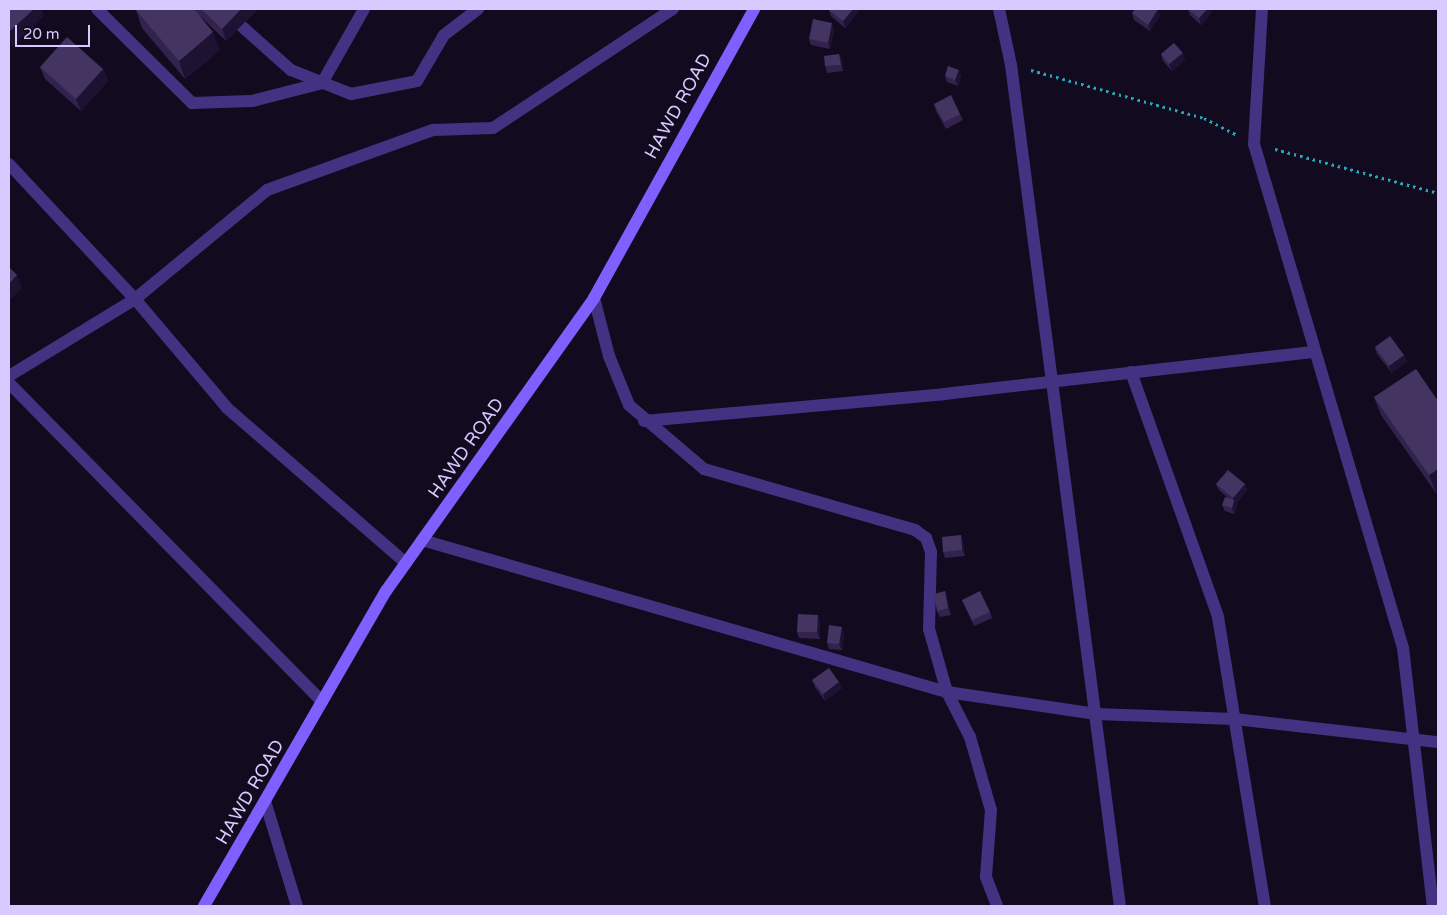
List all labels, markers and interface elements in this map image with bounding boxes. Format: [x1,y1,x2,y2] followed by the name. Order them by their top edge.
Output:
[18,15,92,47] scale bar
[23,25,60,43] text: 20 m
[640,49,716,163] street label: HAWD ROAD
[423,394,509,502] street label: HAWD ROAD
[211,736,289,848] street label: HAWD ROAD

